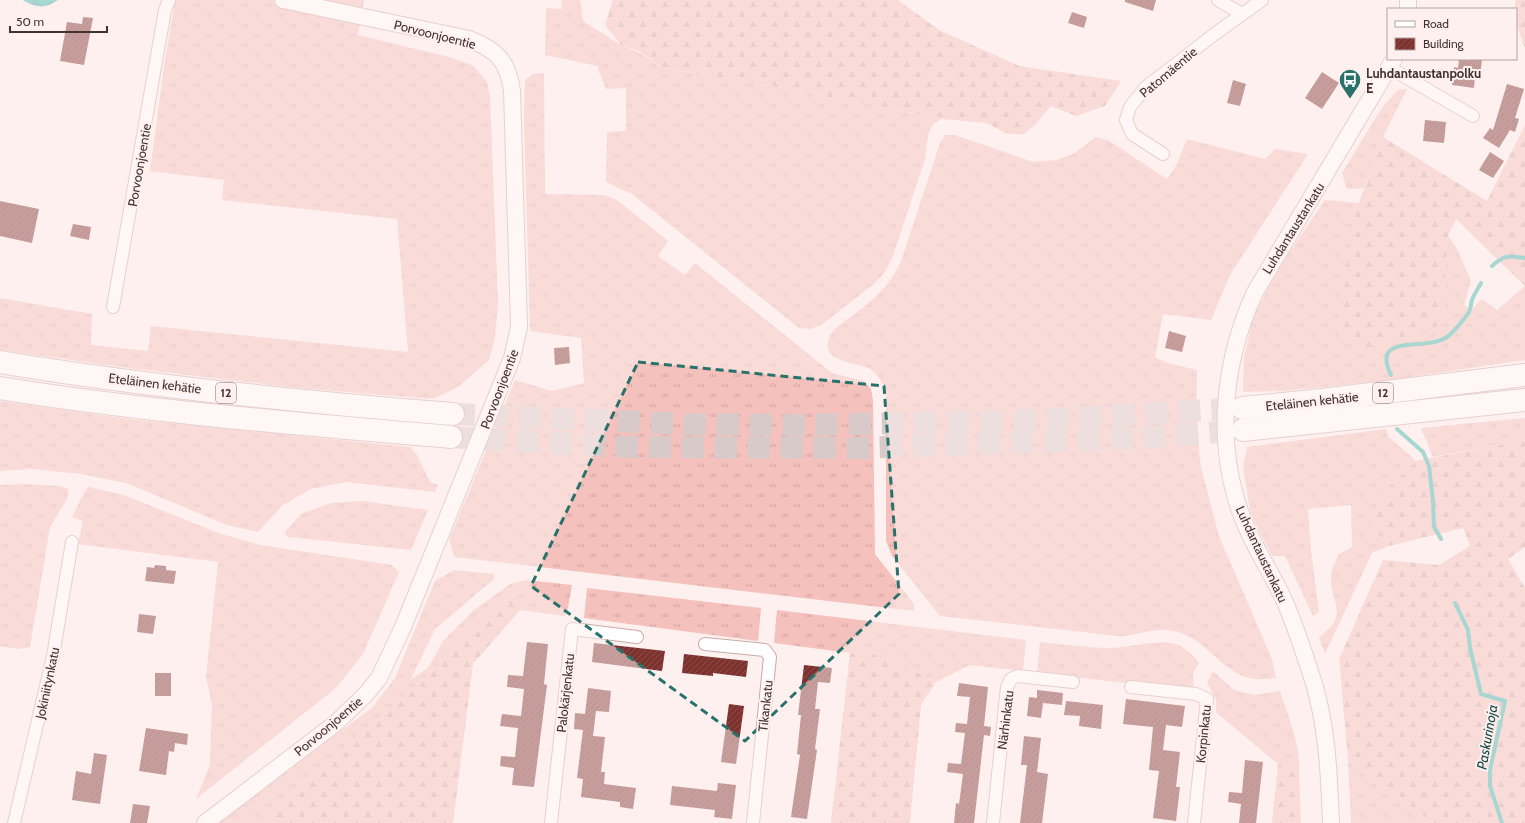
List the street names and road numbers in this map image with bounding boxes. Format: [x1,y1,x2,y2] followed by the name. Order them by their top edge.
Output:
[392,16,478,53] street label: Porvoonjoentie
[1136,43,1200,101] street label: Patomäentie
[124,122,155,208] street label: Porvoonjoentie
[1258,179,1328,277] street label: Luhdantaustankatu
[476,347,523,431] street label: Porvoonjoentie
[108,369,203,397] street label: Eteläinen kehätie
[216,383,236,403] road number: 12
[1373,383,1393,403] road number: 12
[1265,388,1360,414] street label: Eteläinen kehätie
[1233,503,1291,605] street label: Luhdantaustankatu
[31,645,62,721] street label: Jokiniitynkatu
[553,652,578,733] street label: Palokärjenkatu
[754,679,776,733] street label: Tikankatu
[993,689,1017,751] street label: Närhinkatu
[291,693,366,760] street label: Porvoonjoentie
[1192,704,1214,764] street label: Korpinkatu

